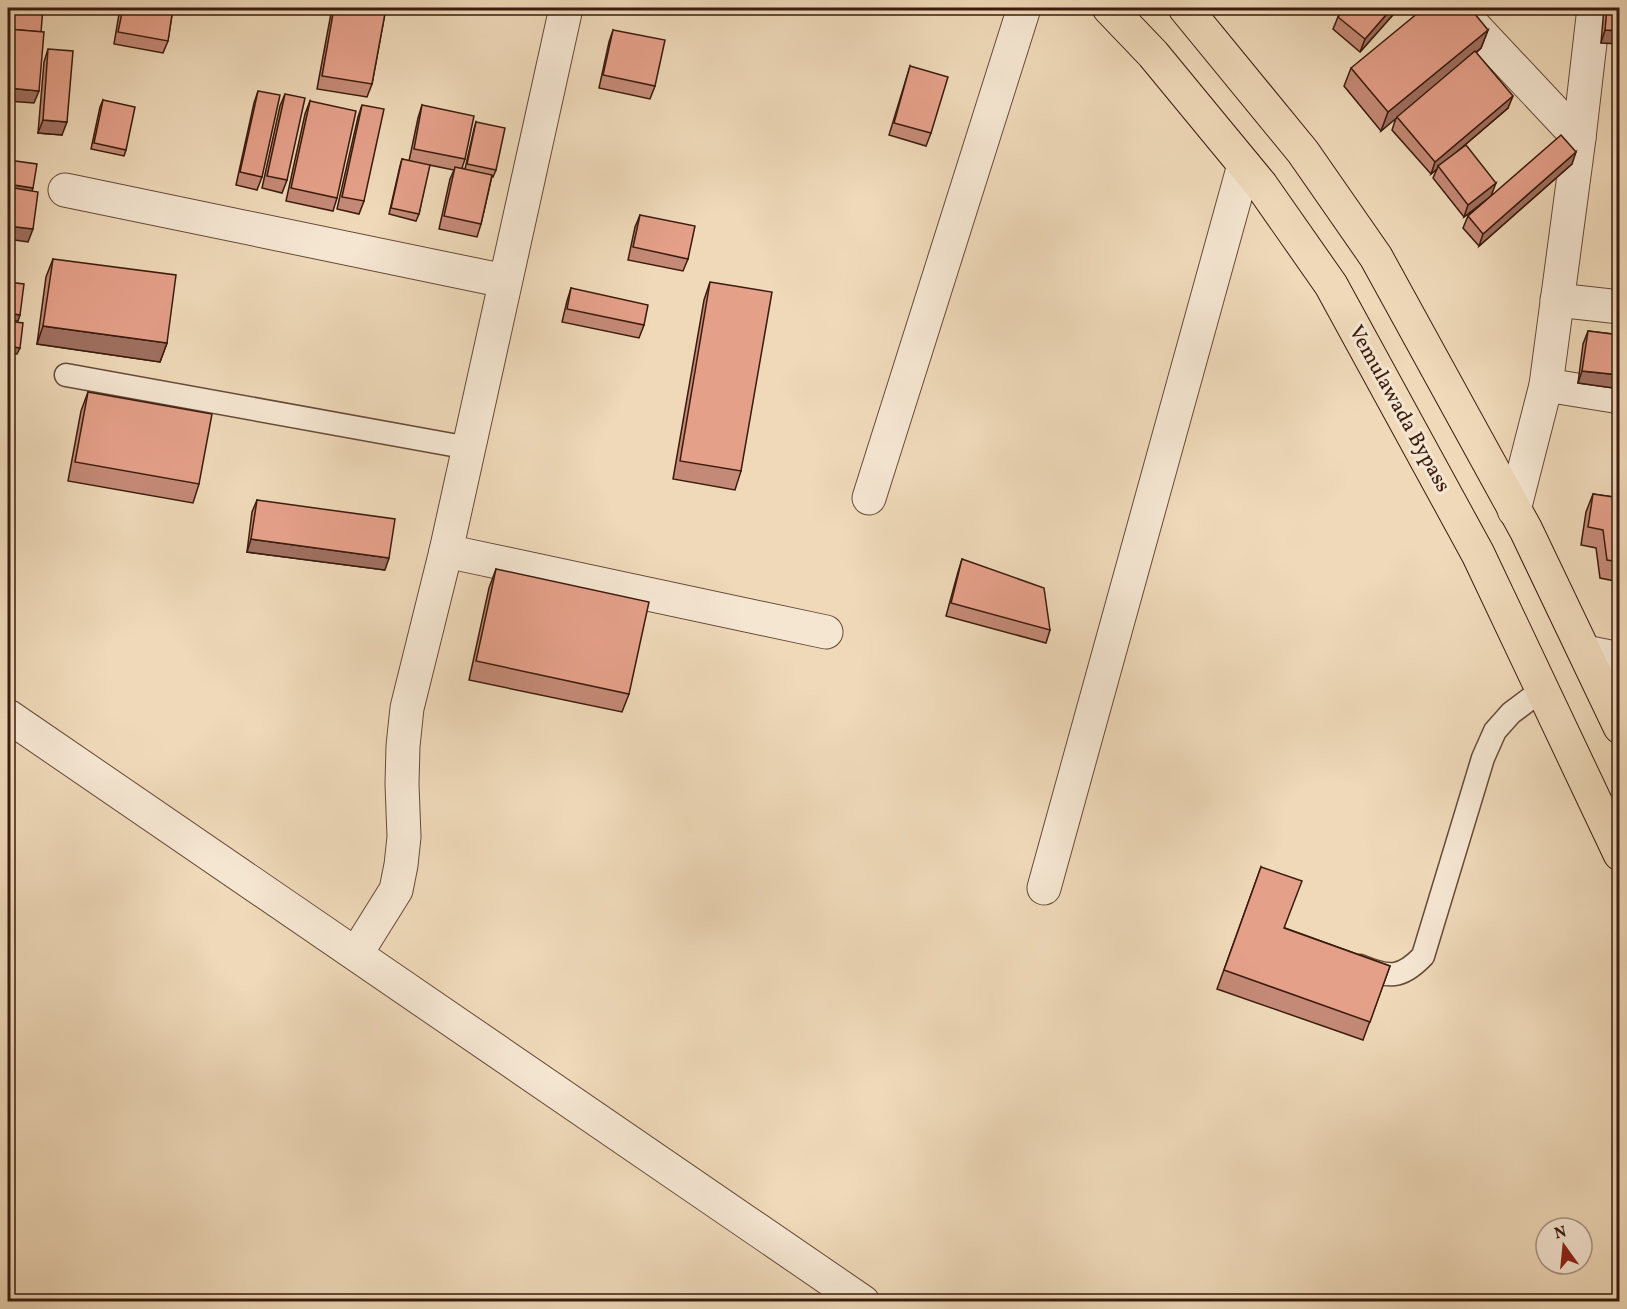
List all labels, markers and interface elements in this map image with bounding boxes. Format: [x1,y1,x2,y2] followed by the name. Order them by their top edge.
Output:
[1341,320,1457,498] street label: Vemulawada Bypass
[1534,1216,1594,1276] north arrow
[1552,1221,1569,1246] text: N

